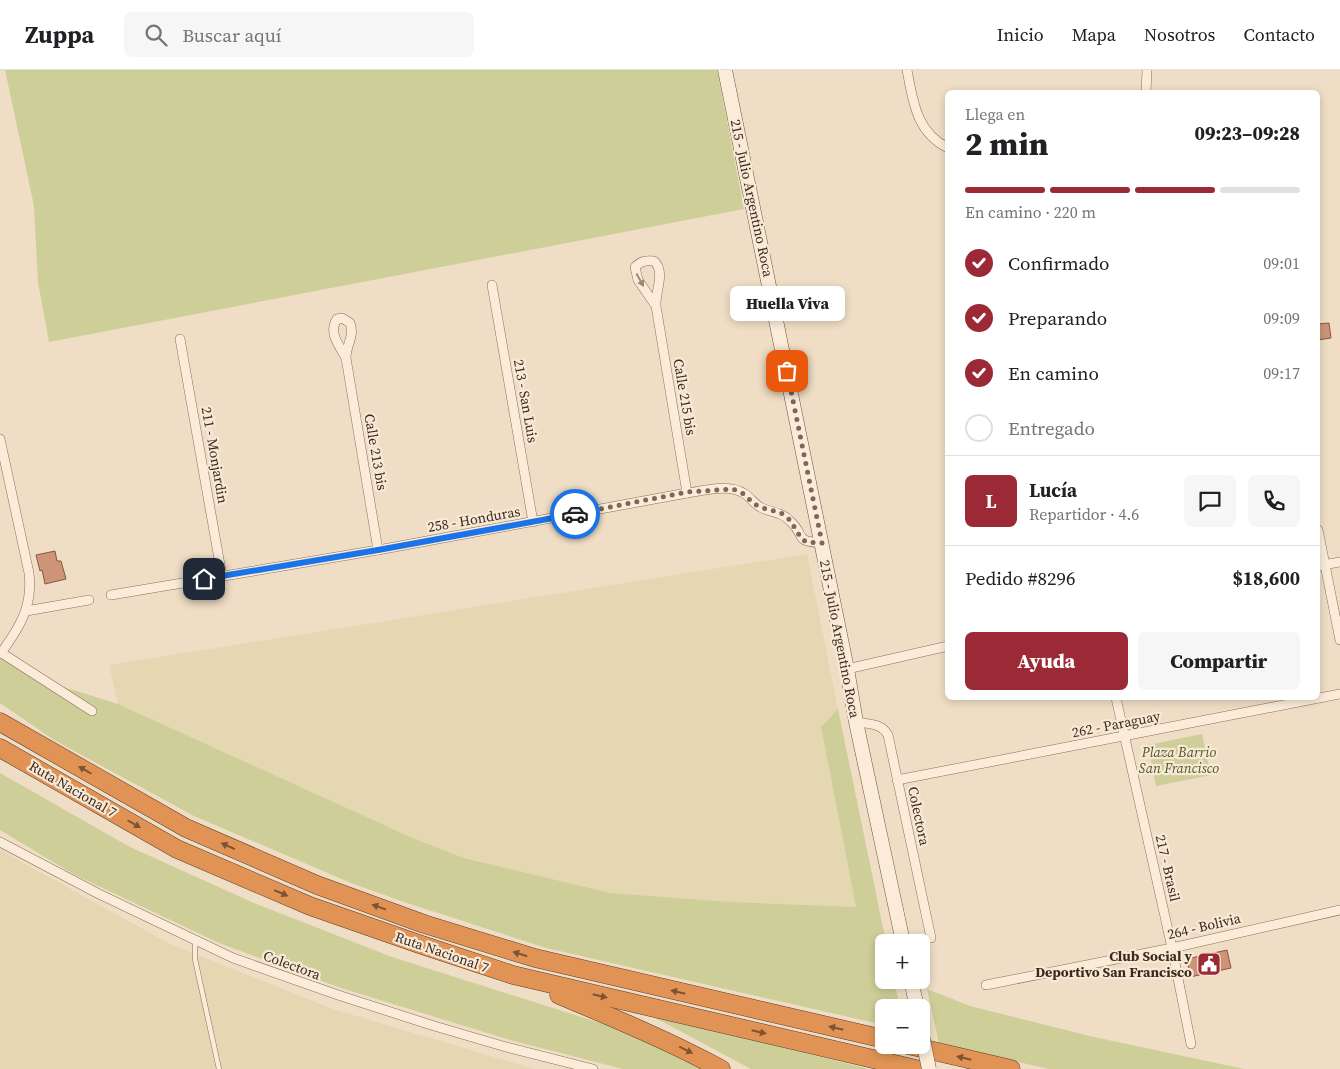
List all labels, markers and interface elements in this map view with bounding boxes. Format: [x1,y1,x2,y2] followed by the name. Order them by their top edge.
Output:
[124,12,474,57] search box
[25,18,94,51] text: Zuppa
[142,21,170,49] icon: search
[182,22,281,48] text: Buscar aquí
[997,22,1044,47] text: Inicio
[1072,22,1116,47] text: Mapa
[1144,22,1215,47] text: Nosotros
[1243,22,1315,47] text: Contacto
[965,103,1025,125] text: Llega en
[726,117,779,280] street label: 215 - Julio Argentino Roca
[1195,120,1300,146] text: 09:23–09:28
[965,122,1048,166] text: 2 min
[965,201,1096,223] text: En camino · 220 m
[965,249,993,277] icon: check
[1008,250,1110,276] text: Confirmado
[1263,252,1300,274] text: 09:01
[635,273,644,287] one-way arrow
[730,286,844,321] callout: Huella Viva
[746,292,829,314] text: Huella Viva
[965,304,993,332] icon: check
[1008,305,1107,331] text: Preparando
[1263,307,1300,329] text: 09:09
[766,350,808,392] pin
[668,357,702,437] street label: Calle 215 bis
[773,357,801,385] icon: bag
[509,358,543,444] street label: 213 - San Luis
[965,359,993,387] icon: check
[1008,360,1099,386] text: En camino
[1263,362,1300,384] text: 09:17
[197,405,233,505] street label: 211 - Monjardin
[359,412,393,492] street label: Calle 213 bis
[1008,415,1095,441] text: Entregado
[1184,475,1236,527] button: chat
[1248,475,1300,527] button: phone
[1029,477,1077,503] text: Lucía
[985,488,997,514] text: L
[550,489,600,539] courier
[561,500,589,528] icon: car
[426,501,522,537] street label: 258 - Honduras
[1029,503,1139,525] text: Repartidor · 4.6
[183,558,225,600] pin
[815,558,865,721] street label: 215 - Julio Argentino Roca
[190,565,218,593] icon: home
[965,565,1076,591] text: Pedido #8296
[1233,565,1300,591] text: $18,600
[965,632,1128,690] button: Ayuda
[1138,632,1300,690] button: Compartir
[1070,705,1163,742] street label: 262 - Paraguay
[1139,742,1219,778] park label: Plaza Barrio San Francisco
[26,756,120,822] street label: Ruta Nacional 7
[77,766,92,774] one-way arrow
[903,785,935,848] street label: Colectora
[126,820,141,828] one-way arrow
[1151,833,1185,903] street label: 217 - Brasil
[221,842,235,850] one-way arrow
[274,889,288,897] one-way arrow
[371,903,386,910] one-way arrow
[1165,908,1244,944] street label: 264 - Bolivia
[392,927,492,977] street label: Ruta Nacional 7
[875,934,930,1054] map controls
[875,934,930,989] button: +
[261,945,324,985] street label: Colectora
[1035,946,1193,982] place label: Club Social y Deportivo San Francisco
[512,949,527,957] one-way arrow
[1196,951,1222,977] public building icon: Club Social y Deportivo San Francisco
[670,988,685,996] one-way arrow
[593,992,608,1000] one-way arrow
[875,999,930,1054] button: −
[829,1024,844,1032] one-way arrow
[751,1028,766,1036] one-way arrow
[679,1047,693,1055] one-way arrow
[956,1054,971,1062] one-way arrow

